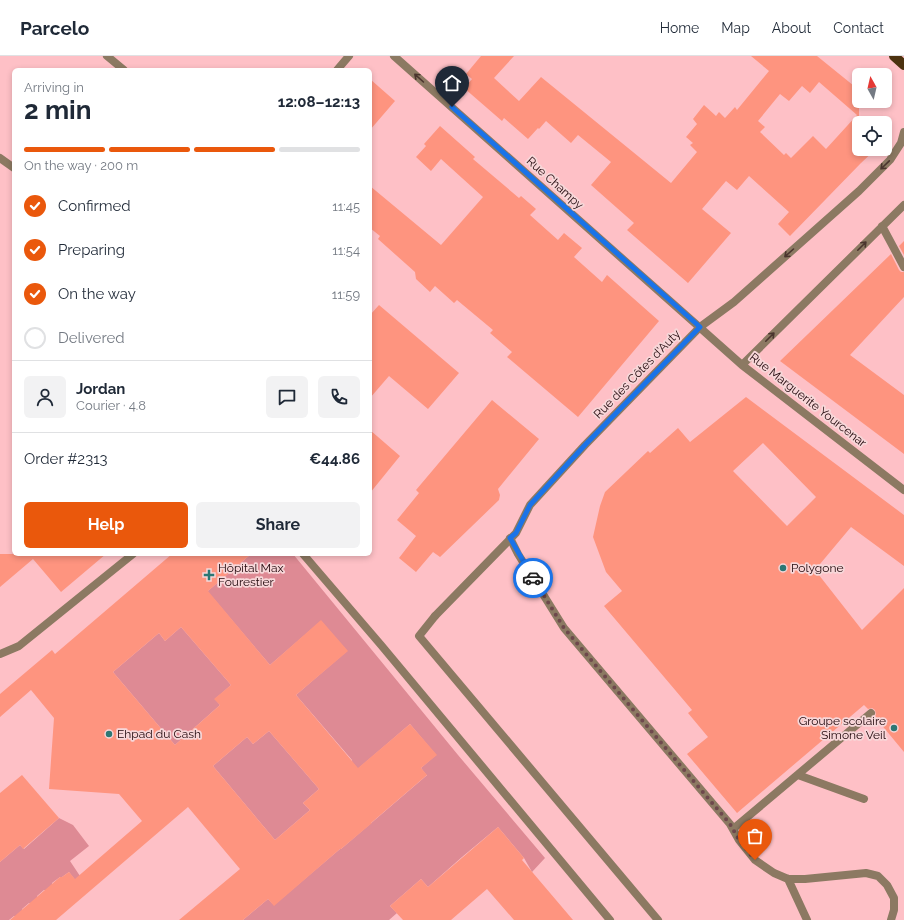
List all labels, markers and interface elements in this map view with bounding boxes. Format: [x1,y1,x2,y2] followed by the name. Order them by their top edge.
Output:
[20,17,89,39] text: Parcelo
[660,20,699,36] text: Home
[721,20,750,36] text: Map
[772,20,811,36] text: About
[833,20,884,36] text: Contact
[435,66,469,107] pin
[852,68,892,108] north arrow
[852,68,892,156] map controls
[441,72,463,94] icon: home
[414,74,425,83] one-way arrow
[24,80,84,95] text: Arriving in
[278,93,360,111] text: 12:08–12:13
[24,95,91,125] text: 2 min
[852,116,892,156] button: locate
[524,154,587,212] street label: Rue Champy
[24,158,138,173] text: On the way · 200 m
[880,160,890,170] one-way arrow
[24,195,46,217] icon: check
[58,197,131,215] text: Confirmed
[332,199,360,214] text: 11:45
[24,239,46,261] icon: check
[58,241,125,259] text: Preparing
[857,241,867,251] one-way arrow
[332,243,360,258] text: 11:54
[784,248,794,258] one-way arrow
[24,283,46,305] icon: check
[58,285,136,303] text: On the way
[332,287,360,302] text: 11:59
[591,326,683,421] street label: Rue des Côtes d'Auty
[58,329,125,347] text: Delivered
[765,332,775,342] one-way arrow
[747,350,870,450] street label: Rue Marguerite Yourcenar
[24,376,66,418] button: person
[266,376,308,418] button: chat
[318,376,360,418] button: phone
[76,380,125,398] text: Jordan
[76,398,146,413] text: Courier · 4.8
[24,450,108,468] text: Order #2313
[309,450,360,468] text: €44.86
[24,502,188,548] button: Help
[196,502,360,548] button: Share
[513,558,553,598] courier
[218,561,284,589] place label: Hôpital Max Fourestier
[791,561,843,575] place label: Polygone
[778,563,788,573] marker: Polygone
[522,567,544,589] icon: car
[203,569,215,581] marker: Hôpital Max Fourestier
[799,714,887,742] place label: Groupe scolaire Simone Veil
[889,723,899,733] marker: Groupe scolaire Simone Veil
[117,727,201,741] place label: Ehpad du Cash
[104,729,114,739] marker: Ehpad du Cash
[738,819,772,860] pin
[744,825,766,847] icon: bag

